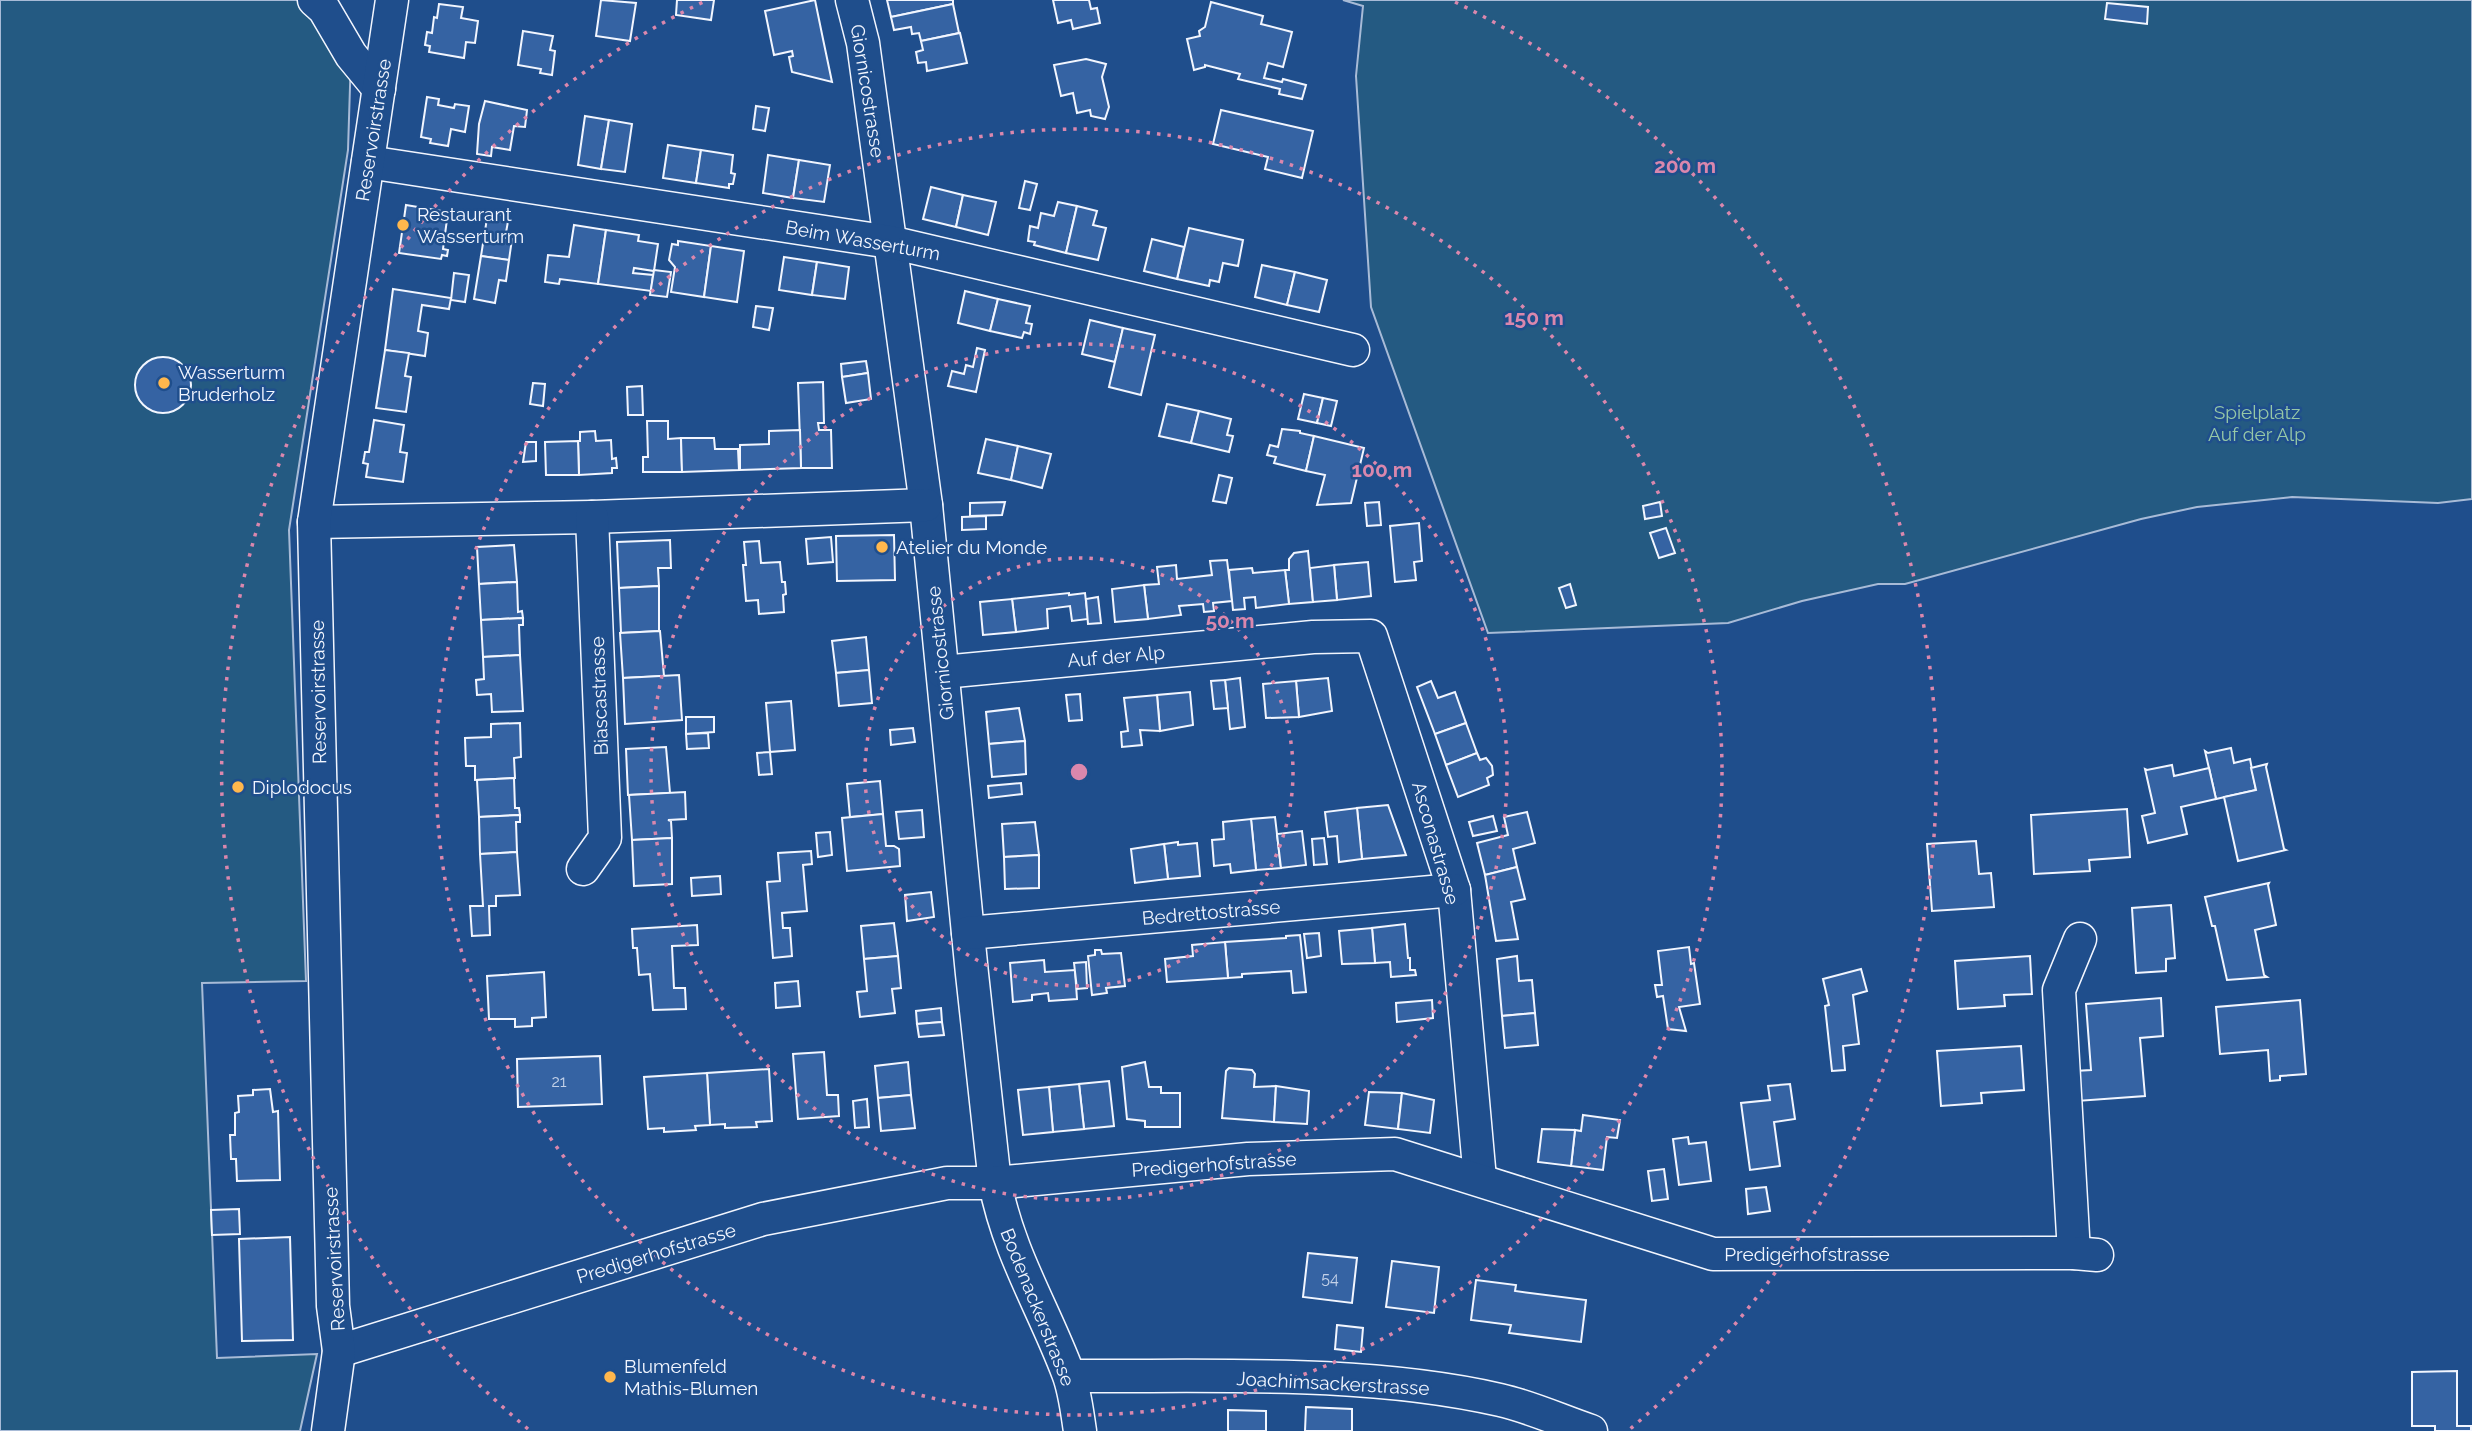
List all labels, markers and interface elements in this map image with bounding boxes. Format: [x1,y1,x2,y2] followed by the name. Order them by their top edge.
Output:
[847,23,889,159] street label: Giornicostrasse
[351,57,395,203] street label: Reservoirstrasse
[1654,153,1716,178] text: 200 m
[417,203,524,247] place label: Restaurant Wasserturm
[784,216,942,264] street label: Beim Wasserturm
[395,217,411,233] marker: Restaurant Wasserturm
[1504,305,1564,330] text: 150 m
[178,361,285,405] place label: Wasserturm Bruderholz
[156,375,172,391] marker: Wasserturm Bruderholz
[2208,401,2306,445] park label: Spielplatz Auf der Alp
[1352,457,1412,482] text: 100 m
[896,536,1047,558] place label: Atelier du Monde
[874,539,890,555] marker: Atelier du Monde
[922,585,958,721] street label: Giornicostrasse
[1205,608,1255,633] text: 50 m
[306,620,330,764] street label: Reservoirstrasse
[586,636,612,756] street label: Biascastrasse
[1066,641,1166,671] street label: Auf der Alp
[1067,760,1091,784] centre of rings
[252,776,352,798] place label: Diplodocus
[230,779,246,795] marker: Diplodocus
[1408,779,1464,907] street label: Asconastrasse
[1141,895,1281,929] street label: Bedrettostrasse
[551,1072,567,1091] house number: 21
[1131,1147,1297,1181] street label: Predigerhofstrasse
[319,1186,349,1332] street label: Reservoirstrasse
[574,1218,738,1288] street label: Predigerhofstrasse
[996,1225,1080,1389] street label: Bodenackerstrasse
[1724,1243,1890,1265] street label: Predigerhofstrasse
[1321,1269,1339,1288] house number: 54
[624,1355,758,1399] place label: Blumenfeld Mathis-Blumen
[1236,1367,1430,1399] street label: Joachimsackerstrasse
[602,1369,618,1385] marker: Blumenfeld Mathis-Blumen

